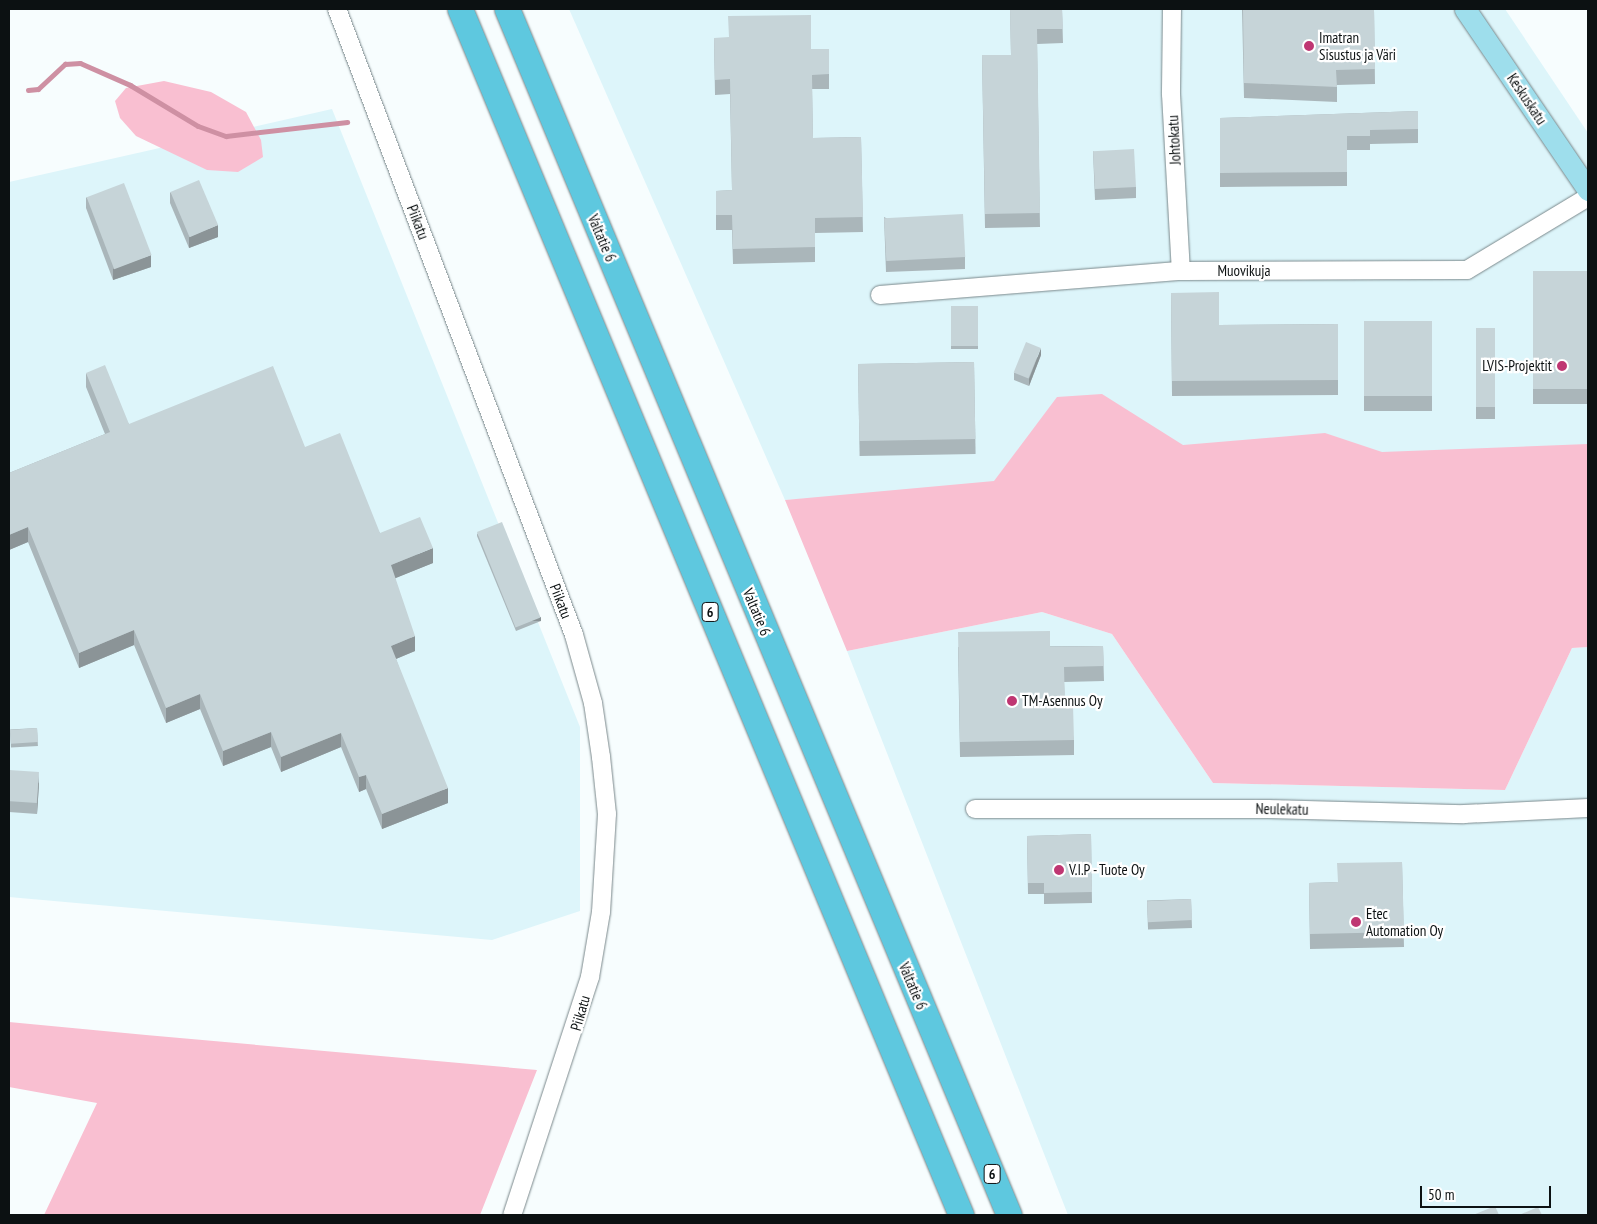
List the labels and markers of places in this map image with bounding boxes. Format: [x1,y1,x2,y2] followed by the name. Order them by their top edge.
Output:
[1319,28,1396,63] place label: Imatran Sisustus ja Väri
[1303,40,1315,52] marker: Imatran Sisustus ja Väri
[1482,357,1552,375] place label: LVIS-Projektit
[1556,360,1568,372] marker: LVIS-Projektit
[1022,692,1103,710] place label: TM-Asennus Oy
[1006,695,1018,707] marker: TM-Asennus Oy
[1069,861,1147,879] place label: V.I.P - Tuote Oy
[1053,864,1065,876] marker: V.I.P - Tuote Oy
[1366,904,1443,939] place label: Etec Automation Oy
[1350,916,1362,928] marker: Etec Automation Oy

